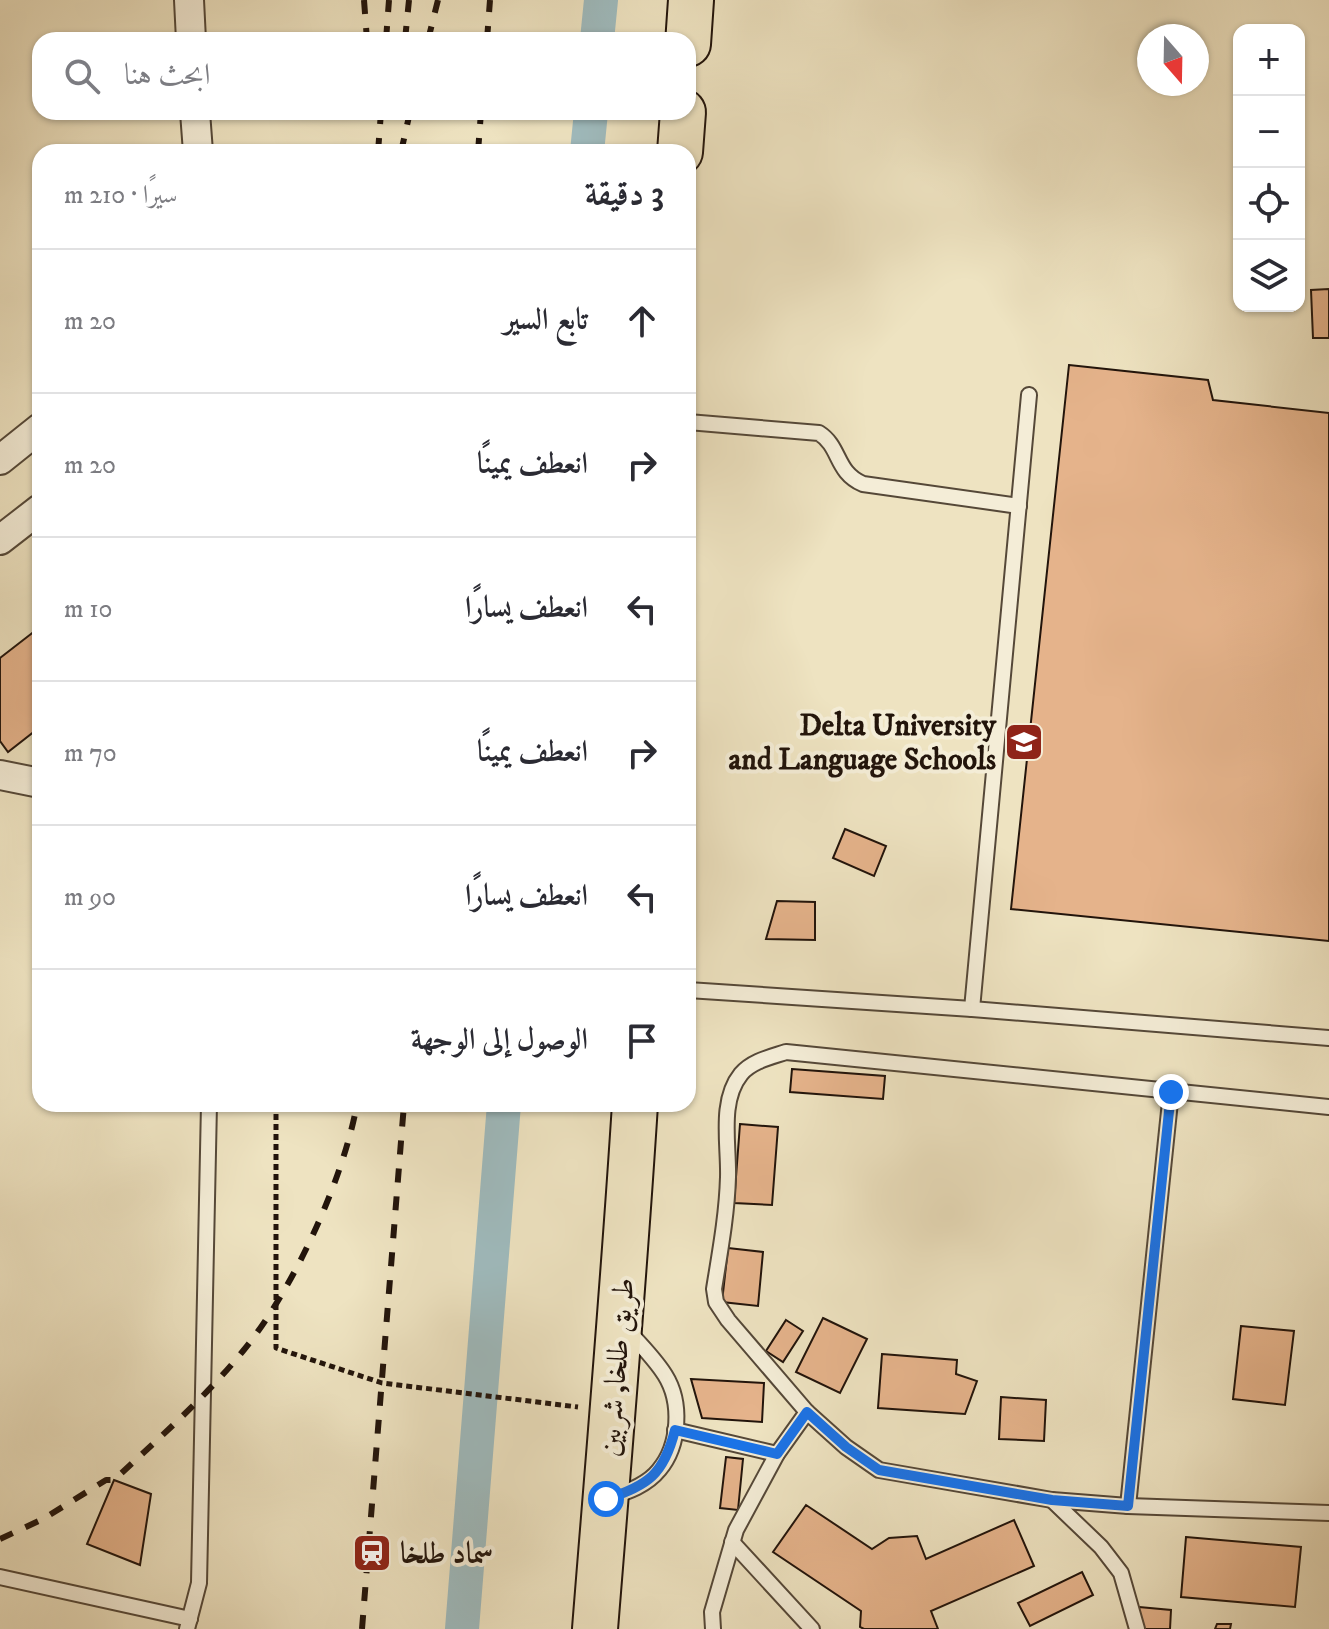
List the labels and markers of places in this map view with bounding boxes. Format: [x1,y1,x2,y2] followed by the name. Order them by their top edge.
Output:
[729,708,997,779] place label: Delta University and Language Schools
[1003,721,1045,763] school or university icon: Delta University and Language Schools
[351,1532,393,1574] station icon: سماد طلخا
[400,1536,494,1573] place label: سماد طلخا

